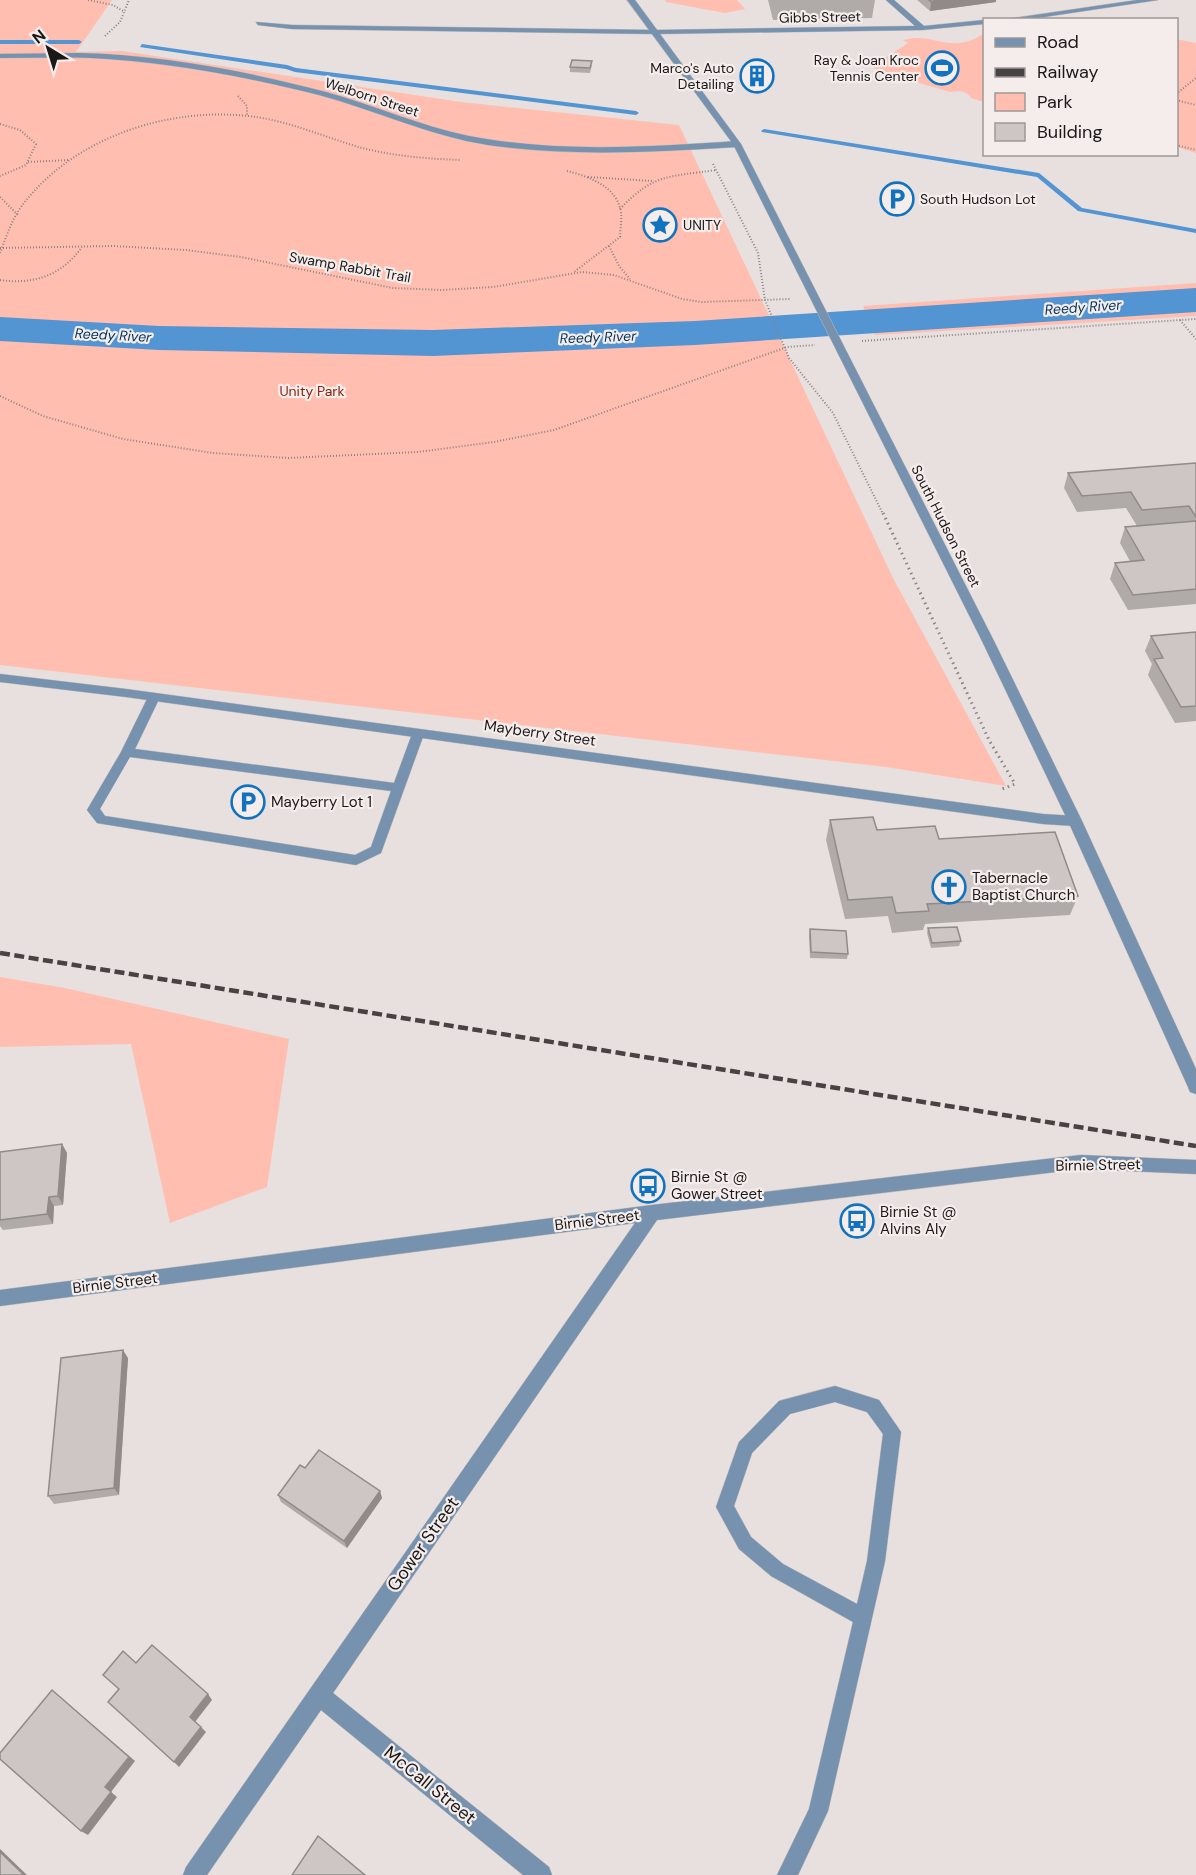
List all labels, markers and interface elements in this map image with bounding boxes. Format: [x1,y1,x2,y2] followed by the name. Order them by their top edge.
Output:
[779,7,861,27] street label: Gibbs Street
[18,18,78,78] north arrow
[983,18,1178,156] legend
[28,25,50,48] text: N
[1037,30,1079,54] text: Road
[924,50,960,86] sports icon: Ray & Joan Kroc Tennis Center
[814,51,919,85] place label: Ray & Joan Kroc Tennis Center
[739,58,775,94] building icon: Marco's Auto Detailing
[650,59,734,93] place label: Marco's Auto Detailing
[1037,60,1099,84] text: Railway
[323,73,421,121] street label: Welborn Street
[1037,90,1073,114] text: Park
[1037,120,1102,144] text: Building
[879,181,915,217] parking icon: South Hudson Lot
[920,190,1036,208] place label: South Hudson Lot
[642,207,678,243] place icon: UNITY
[683,216,721,234] place label: UNITY
[288,247,412,287] street label: Swamp Rabbit Trail
[1044,295,1123,319] water label: Reedy River
[74,324,153,346] water label: Reedy River
[559,327,637,347] water label: Reedy River
[279,382,345,400] park label: Unity Park
[907,462,985,590] street label: South Hudson Street
[483,715,597,751] street label: Mayberry Street
[230,784,266,820] parking icon: Mayberry Lot 1
[271,792,372,812] place label: Mayberry Lot 1
[972,868,1075,905] place label: Tabernacle Baptist Church
[931,869,967,905] church icon: Tabernacle Baptist Church
[1055,1154,1141,1176] street label: Birnie Street
[671,1167,763,1204] place label: Birnie St @ Gower Street
[630,1168,666,1204] bus stop icon: Birnie St @ Gower Street
[880,1202,957,1239] place label: Birnie St @ Alvins Aly
[839,1203,875,1239] bus stop icon: Birnie St @ Alvins Aly
[553,1205,641,1235] street label: Birnie Street
[71,1268,159,1298] street label: Birnie Street
[382,1492,464,1596] street label: Gower Street
[379,1740,481,1830] street label: McCall Street

